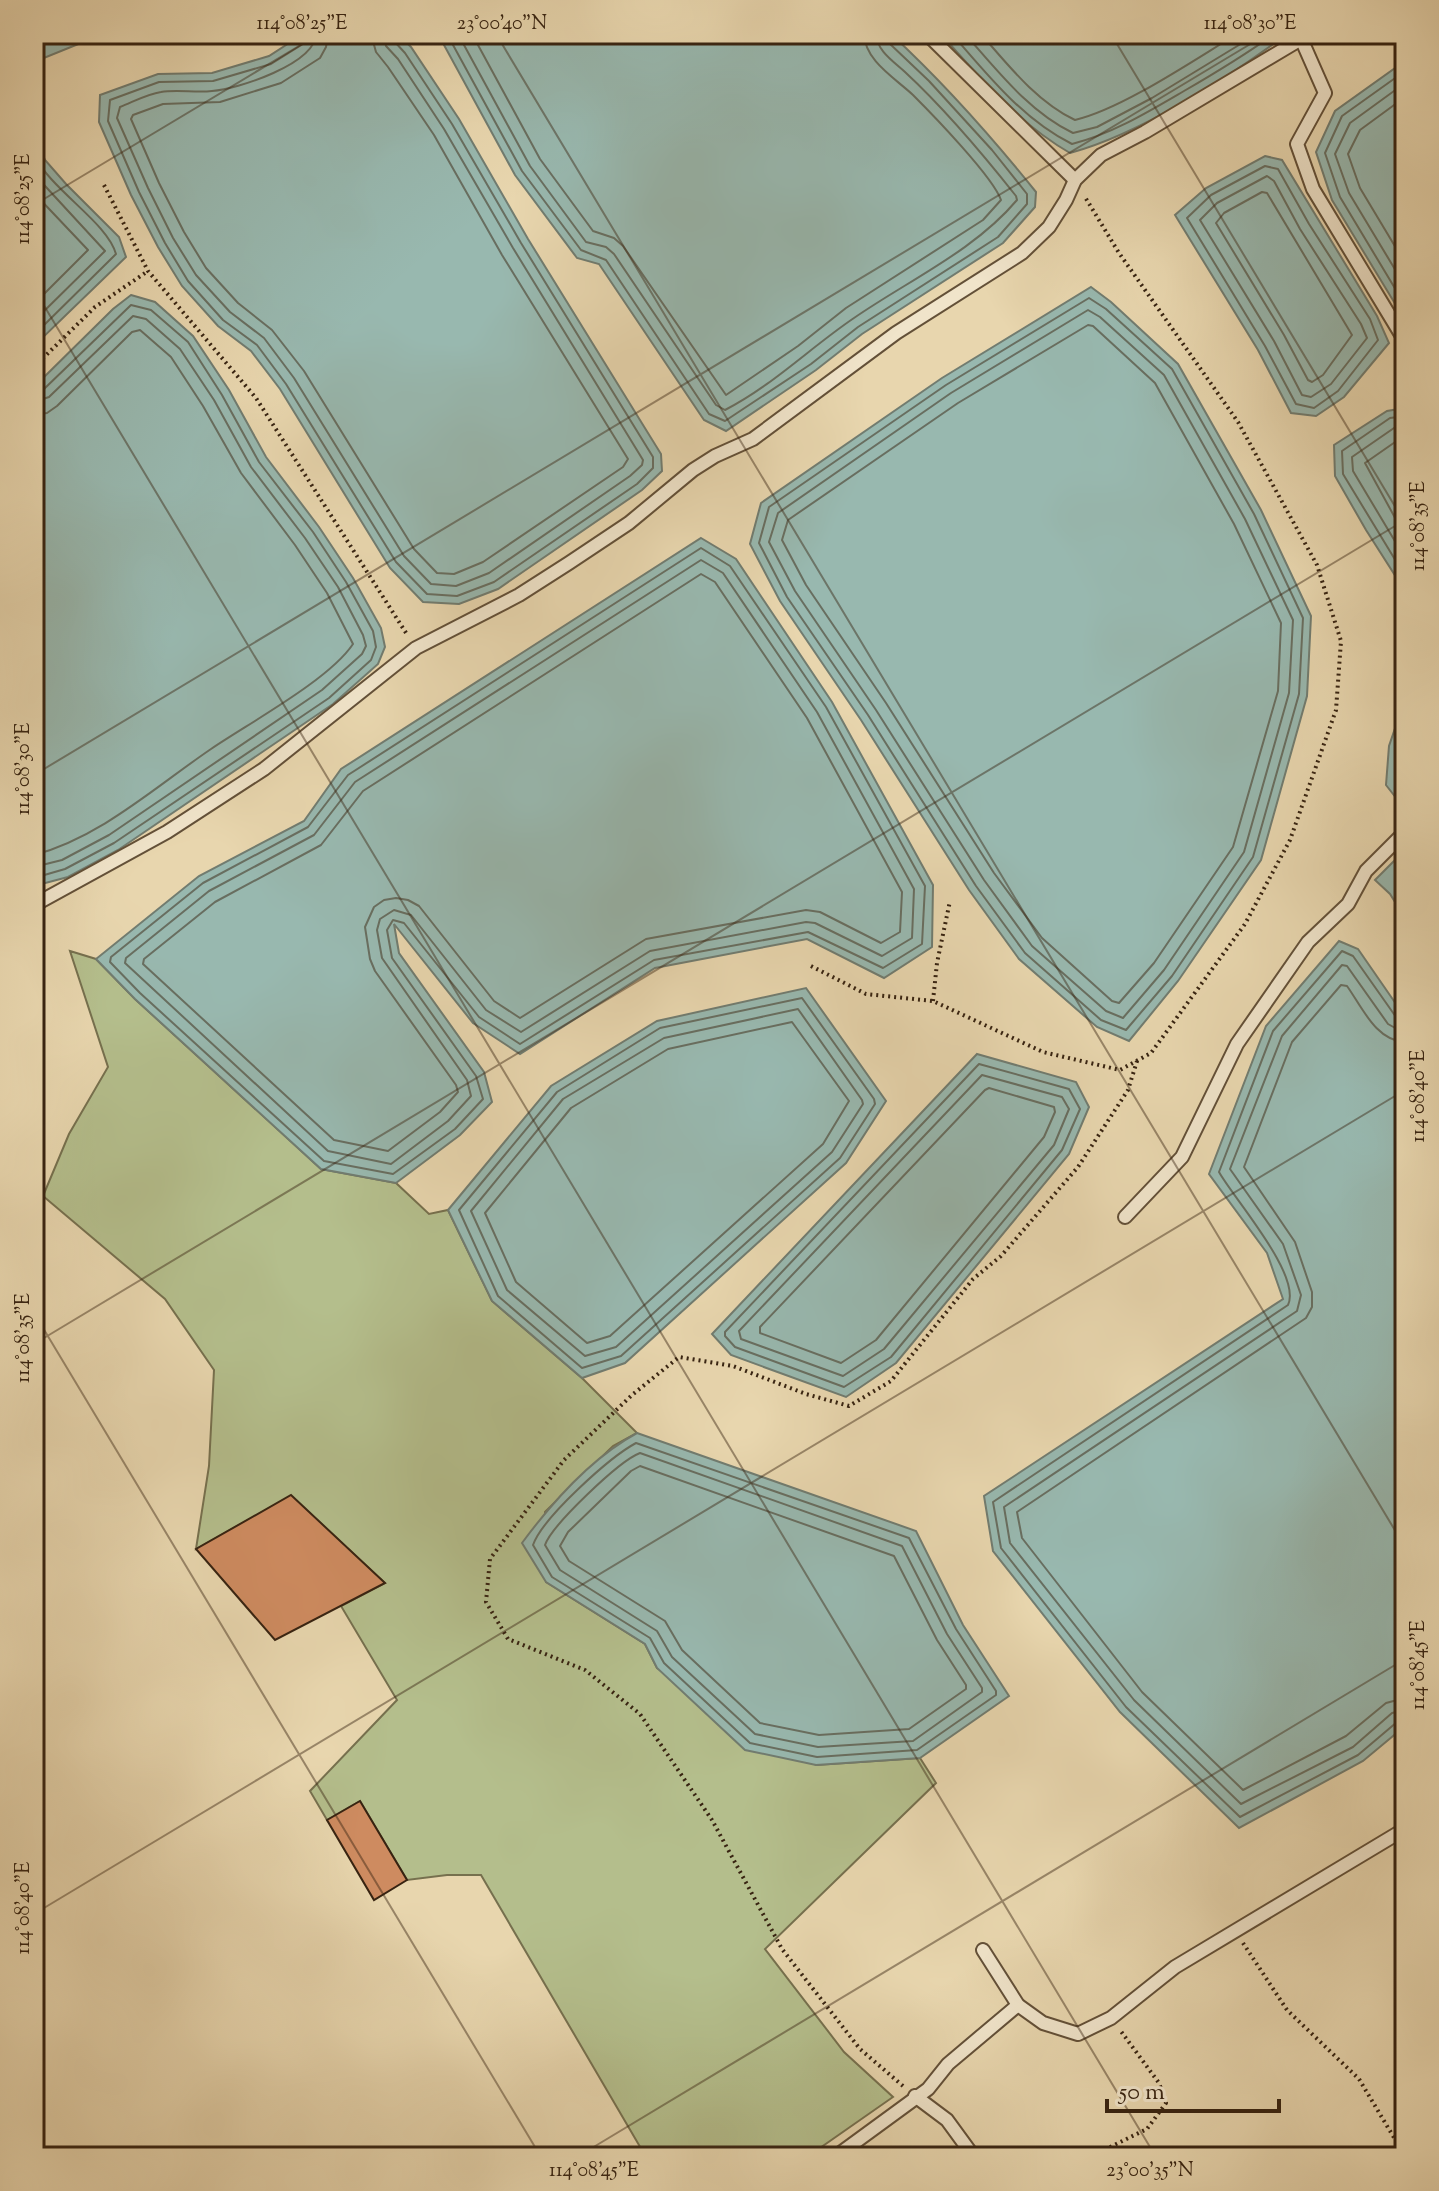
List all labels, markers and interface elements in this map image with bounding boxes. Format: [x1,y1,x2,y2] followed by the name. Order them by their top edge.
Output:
[257,10,347,39] text: 114°08'25"E
[457,10,547,39] text: 23°00'40"N
[1204,10,1296,39] text: 114°08'30"E
[10,154,39,244] text: 114°08'25"E
[1405,481,1434,571] text: 114°08'35"E
[10,723,39,815] text: 114°08'30"E
[1405,1050,1434,1142] text: 114°08'40"E
[10,1293,39,1383] text: 114°08'35"E
[1405,1620,1434,1710] text: 114°08'45"E
[10,1862,39,1954] text: 114°08'40"E
[1107,2063,1279,2113] scale bar
[1117,2076,1165,2110] text: 50 m
[549,2157,639,2186] text: 114°08'45"E
[1106,2157,1194,2186] text: 23°00'35"N

